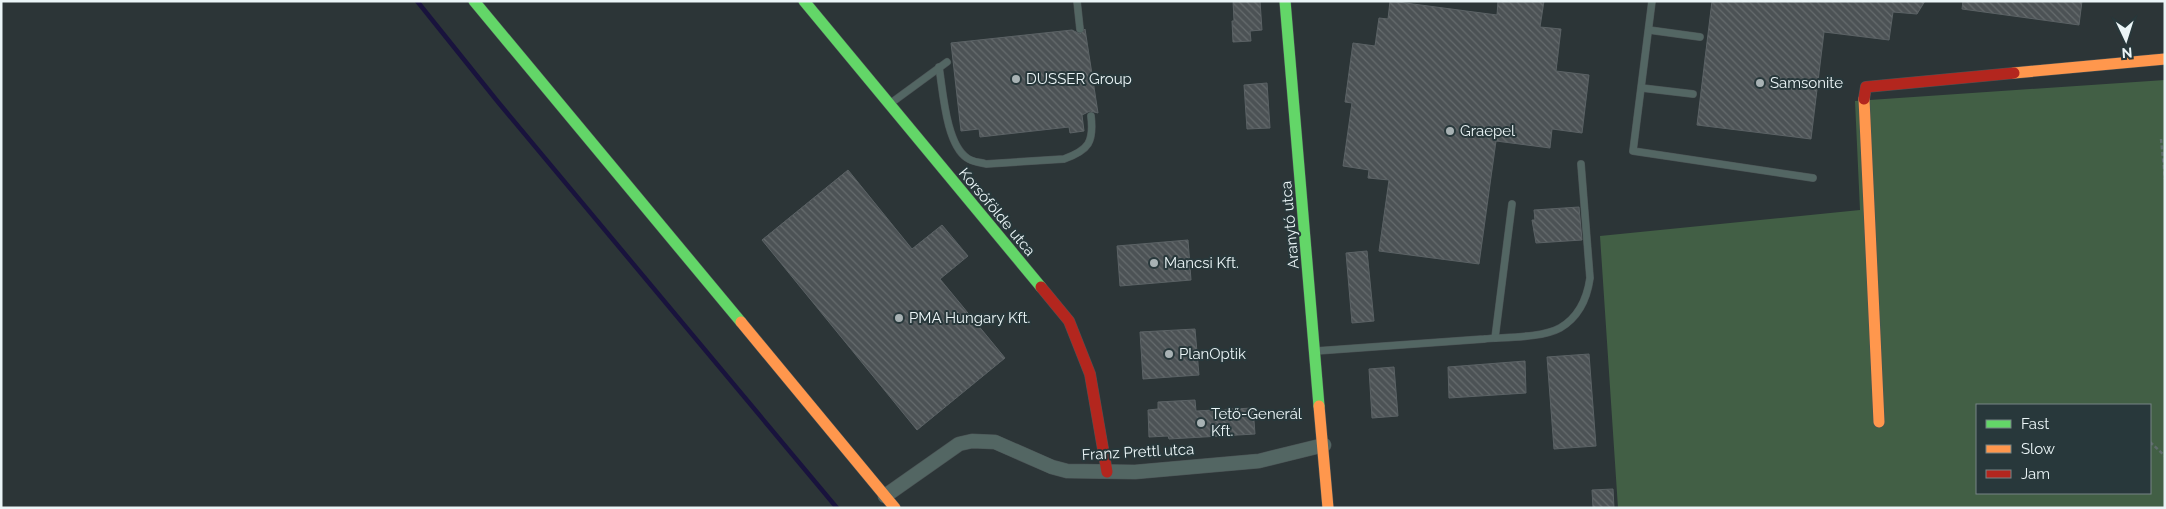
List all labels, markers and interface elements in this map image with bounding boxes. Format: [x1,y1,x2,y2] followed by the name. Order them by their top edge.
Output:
[2101,15,2151,65] north arrow
[2121,45,2133,61] text: N
[1026,70,1132,88] place label: DUSSER Group
[1010,73,1022,85] marker: DUSSER Group
[1770,74,1843,92] place label: Samsonite
[1754,77,1766,89] marker: Samsonite
[1460,122,1516,140] place label: Graepel
[1444,125,1456,137] marker: Graepel
[955,164,1039,260] street label: Korsófölde utca
[1277,180,1303,270] street label: Aranytó utca
[1164,254,1239,272] place label: Mancsi Kft.
[1148,257,1160,269] marker: Mancsi Kft.
[909,309,1030,327] place label: PMA Hungary Kft.
[893,312,905,324] marker: PMA Hungary Kft.
[1179,345,1246,363] place label: PlanOptik
[1163,348,1175,360] marker: PlanOptik
[1976,404,2151,494] legend
[1211,405,1303,440] place label: Tető-Generál Kft.
[2021,415,2049,433] text: Fast
[1195,417,1207,429] marker: Tető-Generál Kft.
[1081,440,1195,464] street label: Franz Prettl utca
[2021,440,2055,458] text: Slow
[2021,465,2050,483] text: Jam

